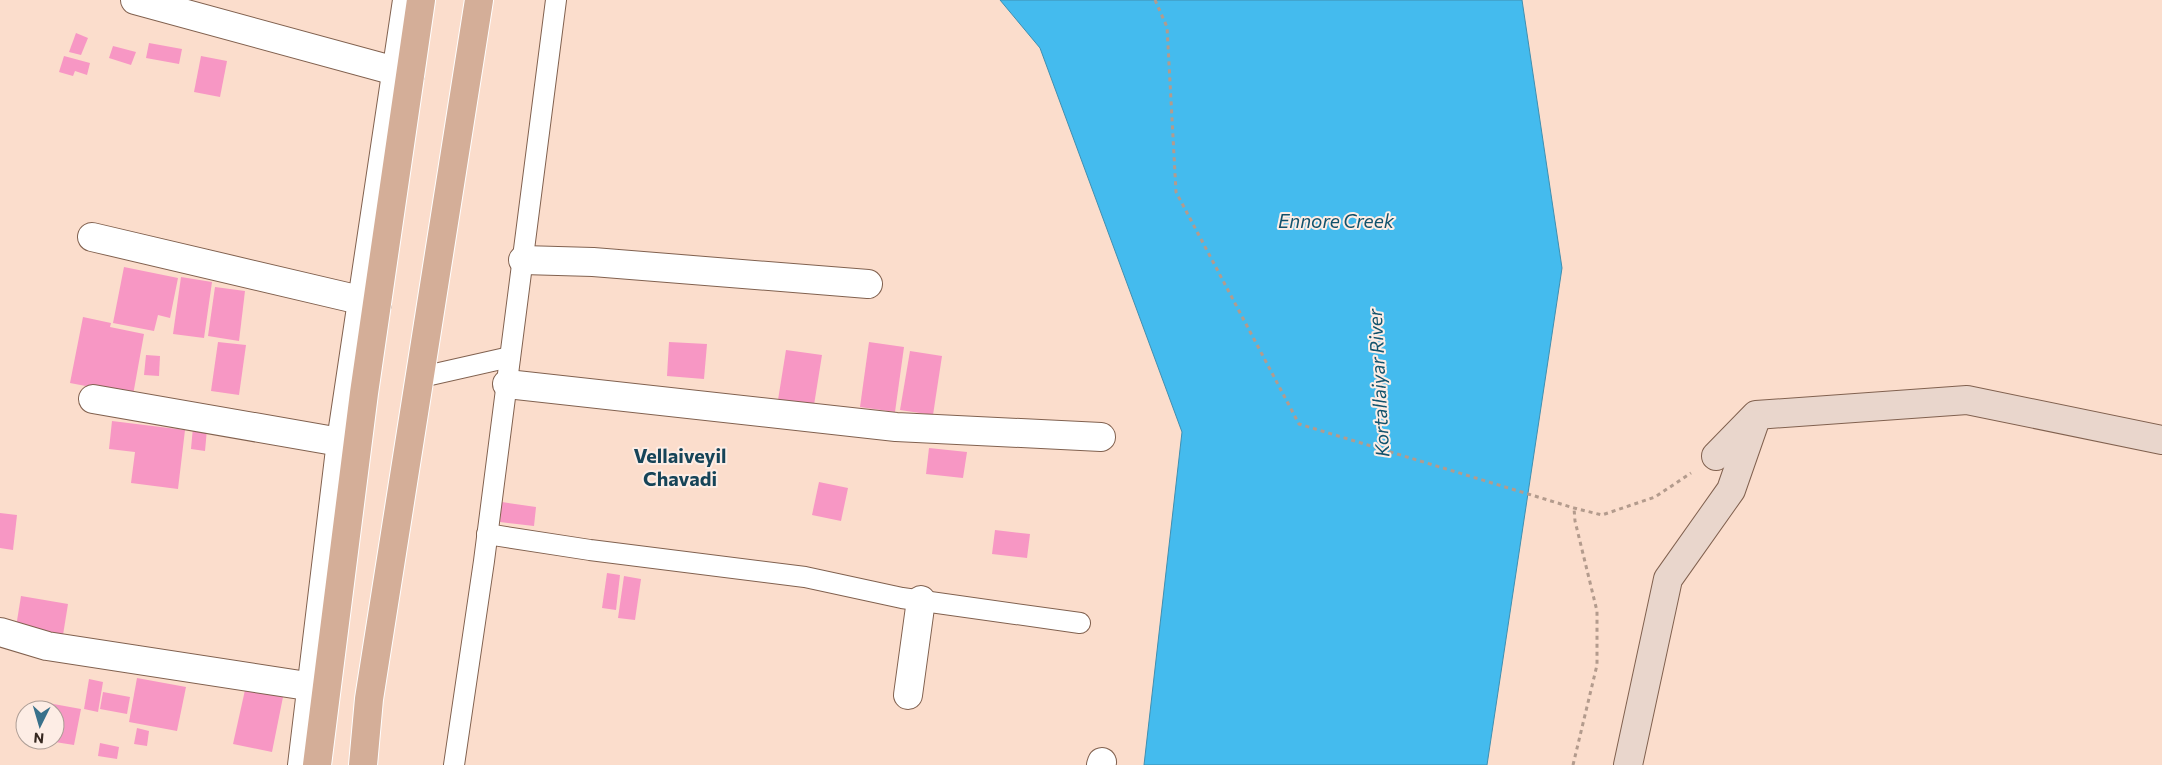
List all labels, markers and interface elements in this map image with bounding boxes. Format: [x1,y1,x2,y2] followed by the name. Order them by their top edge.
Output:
[1278,209,1395,232] water label: Ennore Creek
[1363,307,1393,458] water label: Kortallaiyar River
[634,443,726,490] district label: Vellaiveyil Chavadi
[15,700,65,750] north arrow
[33,730,45,747] text: N

